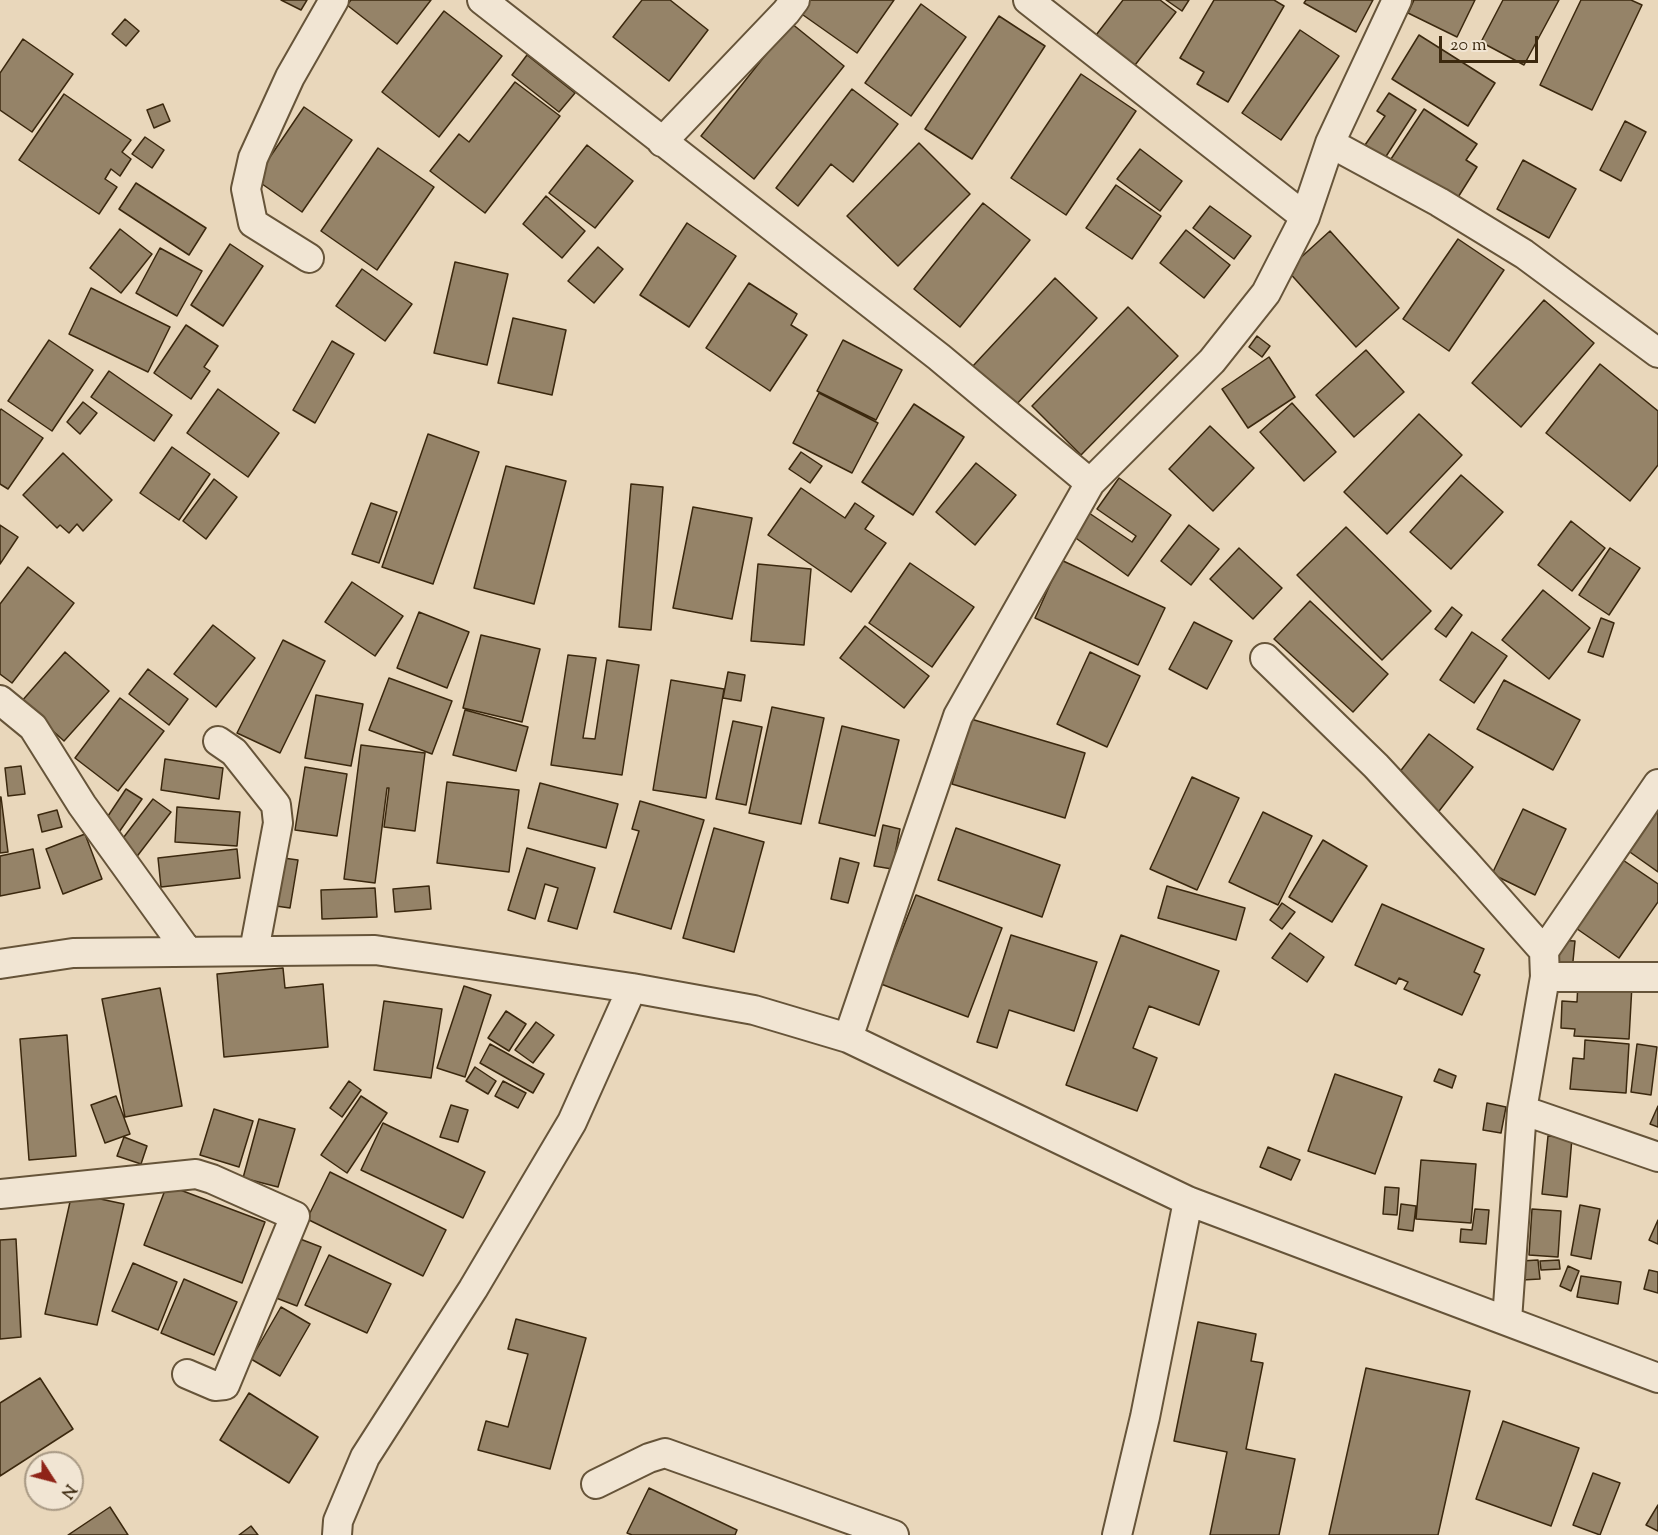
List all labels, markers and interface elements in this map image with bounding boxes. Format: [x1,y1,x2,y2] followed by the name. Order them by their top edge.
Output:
[1442,24,1541,62] scale bar
[1450,33,1487,59] text: 20 m
[24,1451,84,1511] north arrow
[54,1479,80,1503] text: N

